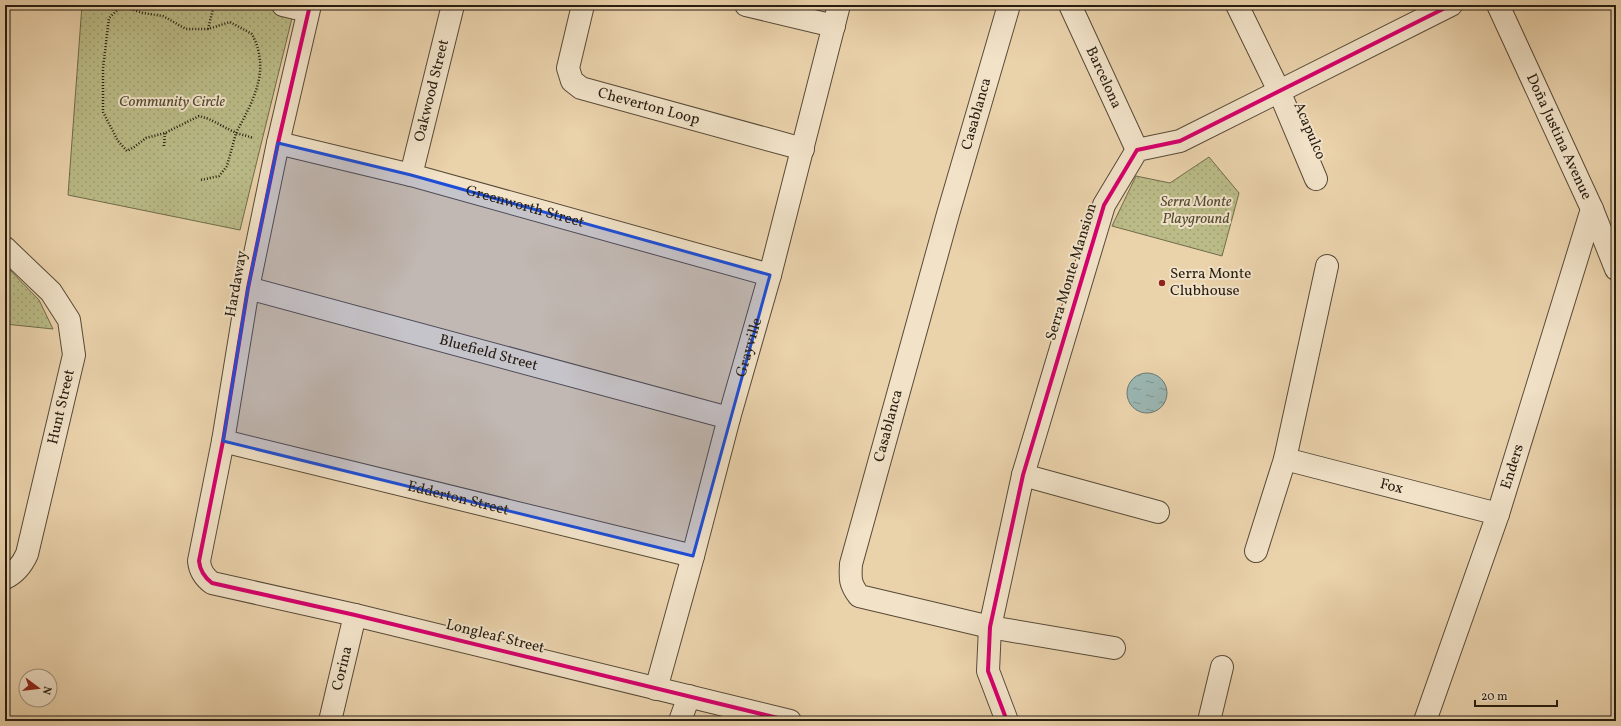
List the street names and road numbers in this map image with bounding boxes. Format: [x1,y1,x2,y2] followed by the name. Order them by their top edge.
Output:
[409,37,455,144] street label: Oakwood Street
[1080,43,1127,112] street label: Barcelona
[1521,70,1597,203] street label: Doña Justina Avenue
[957,75,997,153] street label: Casablanca
[595,83,702,131] street label: Cheverton Loop
[1287,99,1331,163] street label: Acapulco
[463,180,587,233] street label: Greenworth Street
[1041,201,1103,343] street label: Serra Monte Mansion
[221,249,253,319] street label: Hardaway
[731,315,768,380] street label: Grayville
[437,330,540,376] street label: Bluefield Street
[43,367,81,447] street label: Hunt Street
[869,387,909,465] street label: Casablanca
[1496,441,1529,492] street label: Enders
[1378,473,1406,500] street label: Fox
[405,476,511,521] street label: Edderton Street
[443,615,547,659] street label: Longleaf Street
[327,644,358,693] street label: Corina

